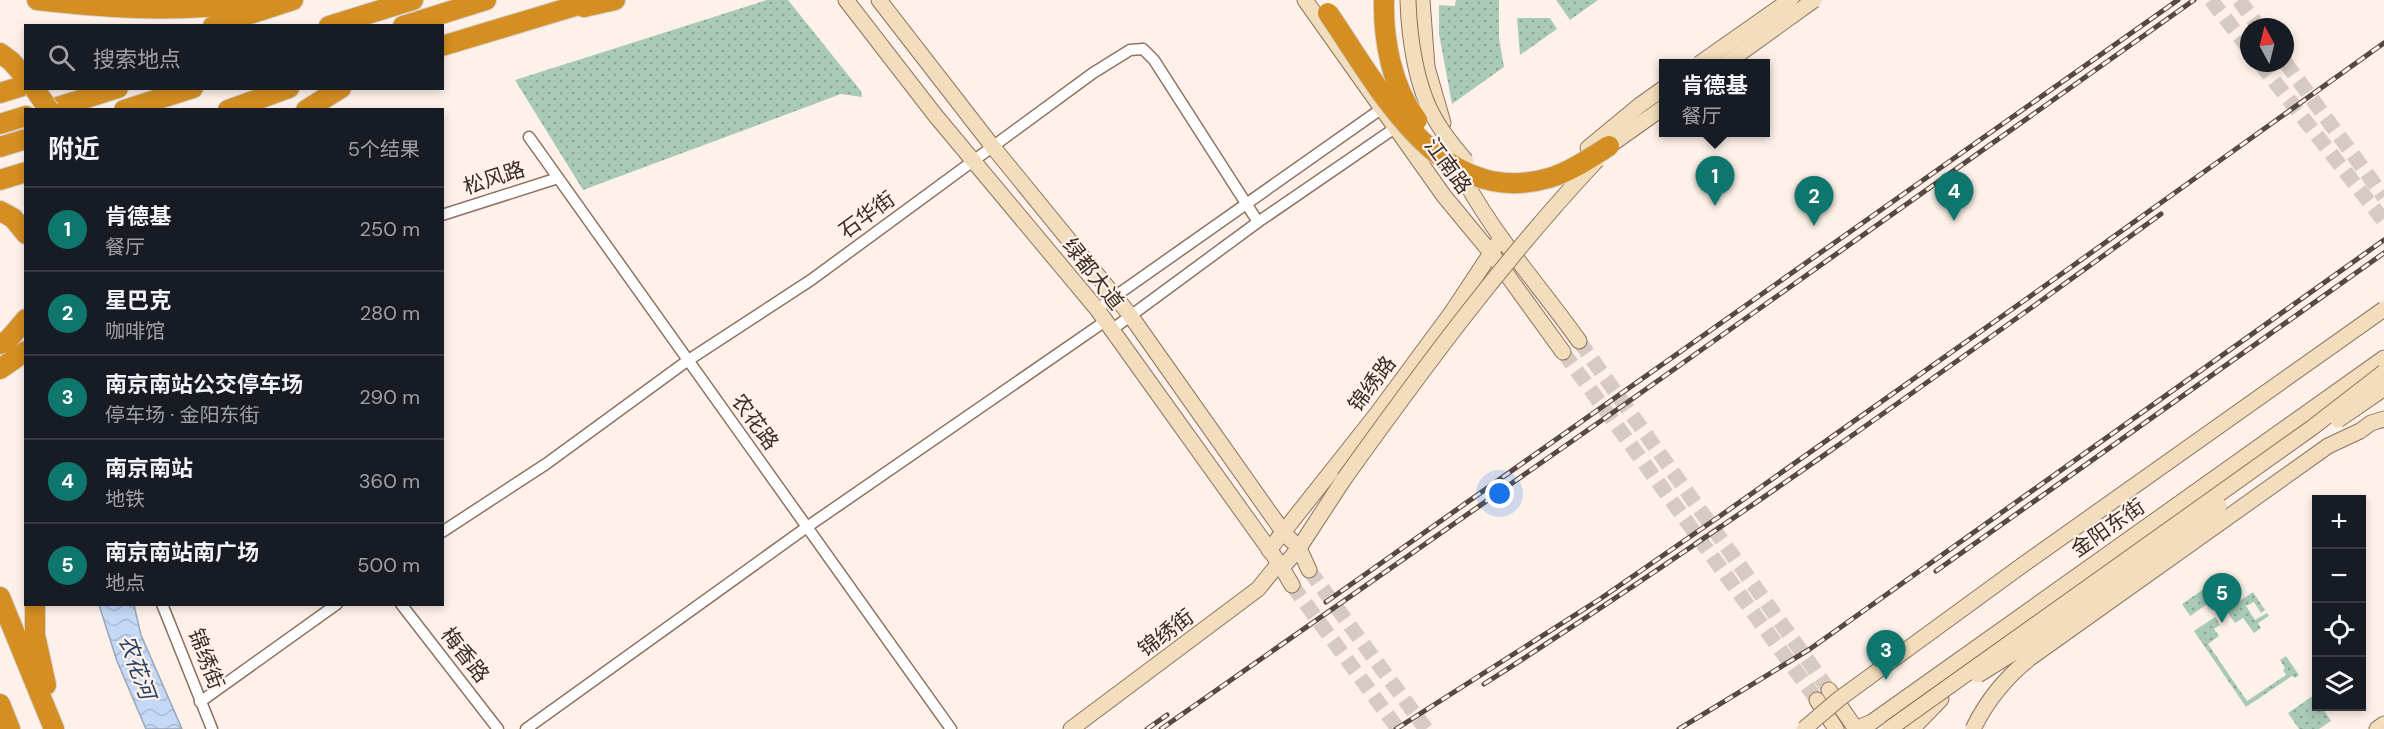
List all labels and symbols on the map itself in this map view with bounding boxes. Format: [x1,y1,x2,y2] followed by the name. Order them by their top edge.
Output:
[2240,18,2294,72] north arrow
[1418,132,1478,200] street label: 江南路
[460,155,528,201] street label: 松风路
[1696,156,1734,206] pin: 1
[1934,172,1974,221] pin: 4
[1794,176,1834,226] pin: 2
[833,185,901,245] street label: 石华街
[1056,232,1130,316] street label: 绿都大道
[1342,350,1402,418] street label: 锦绣路
[725,388,785,456] street label: 农花路
[1485,479,1514,508] your location
[2066,492,2150,564] street label: 金阳东街
[2202,574,2242,623] pin: 5
[1132,603,1200,663] street label: 锦绣街
[435,622,495,688] street label: 梅香路
[182,625,230,693] street label: 锦绣街
[1866,630,1906,680] pin: 3
[112,631,163,707] water label: 农花河

